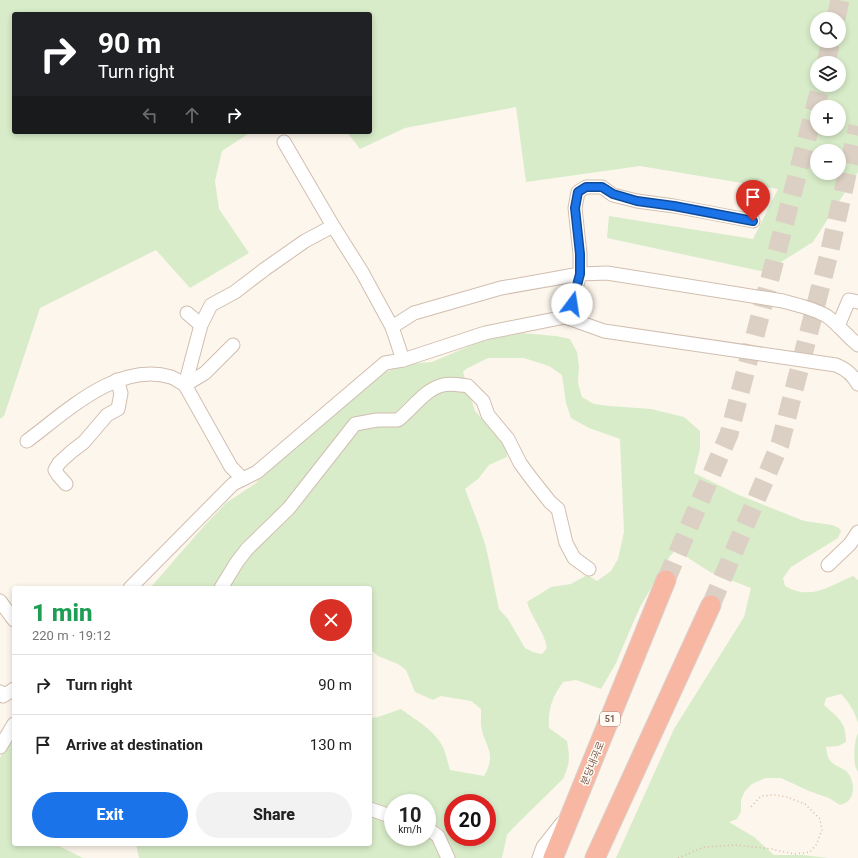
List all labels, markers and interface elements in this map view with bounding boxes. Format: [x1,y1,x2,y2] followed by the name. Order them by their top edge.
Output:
[810,12,846,180] map controls
[810,12,846,48] button: search
[98,27,161,60] text: 90 m
[32,28,84,80] icon: right
[810,56,846,92] button: layers
[98,61,175,82] text: Turn right
[810,100,846,136] button: +
[139,104,161,126] icon: left
[181,104,203,126] icon: ahead
[223,104,245,126] icon: right
[810,144,846,180] button: −
[736,180,770,221] pin
[742,186,764,208] icon: arrive
[551,283,593,325] position arrow
[32,599,93,627] text: 1 min
[310,599,352,641] button: close
[32,628,111,643] text: 220 m · 19:12
[32,674,54,696] icon: right
[66,676,132,694] text: Turn right
[318,676,352,694] text: 90 m
[600,712,620,726] road number: 51
[32,734,54,756] icon: arrive
[66,736,203,754] text: Arrive at destination
[310,736,352,754] text: 130 m
[579,740,606,787] street label: 분당내곡로
[32,792,188,838] button: Exit
[196,792,352,838] button: Share
[444,794,496,846] speed limit sign: 20
[399,803,421,827] text: 10
[398,824,422,835] text: km/h

